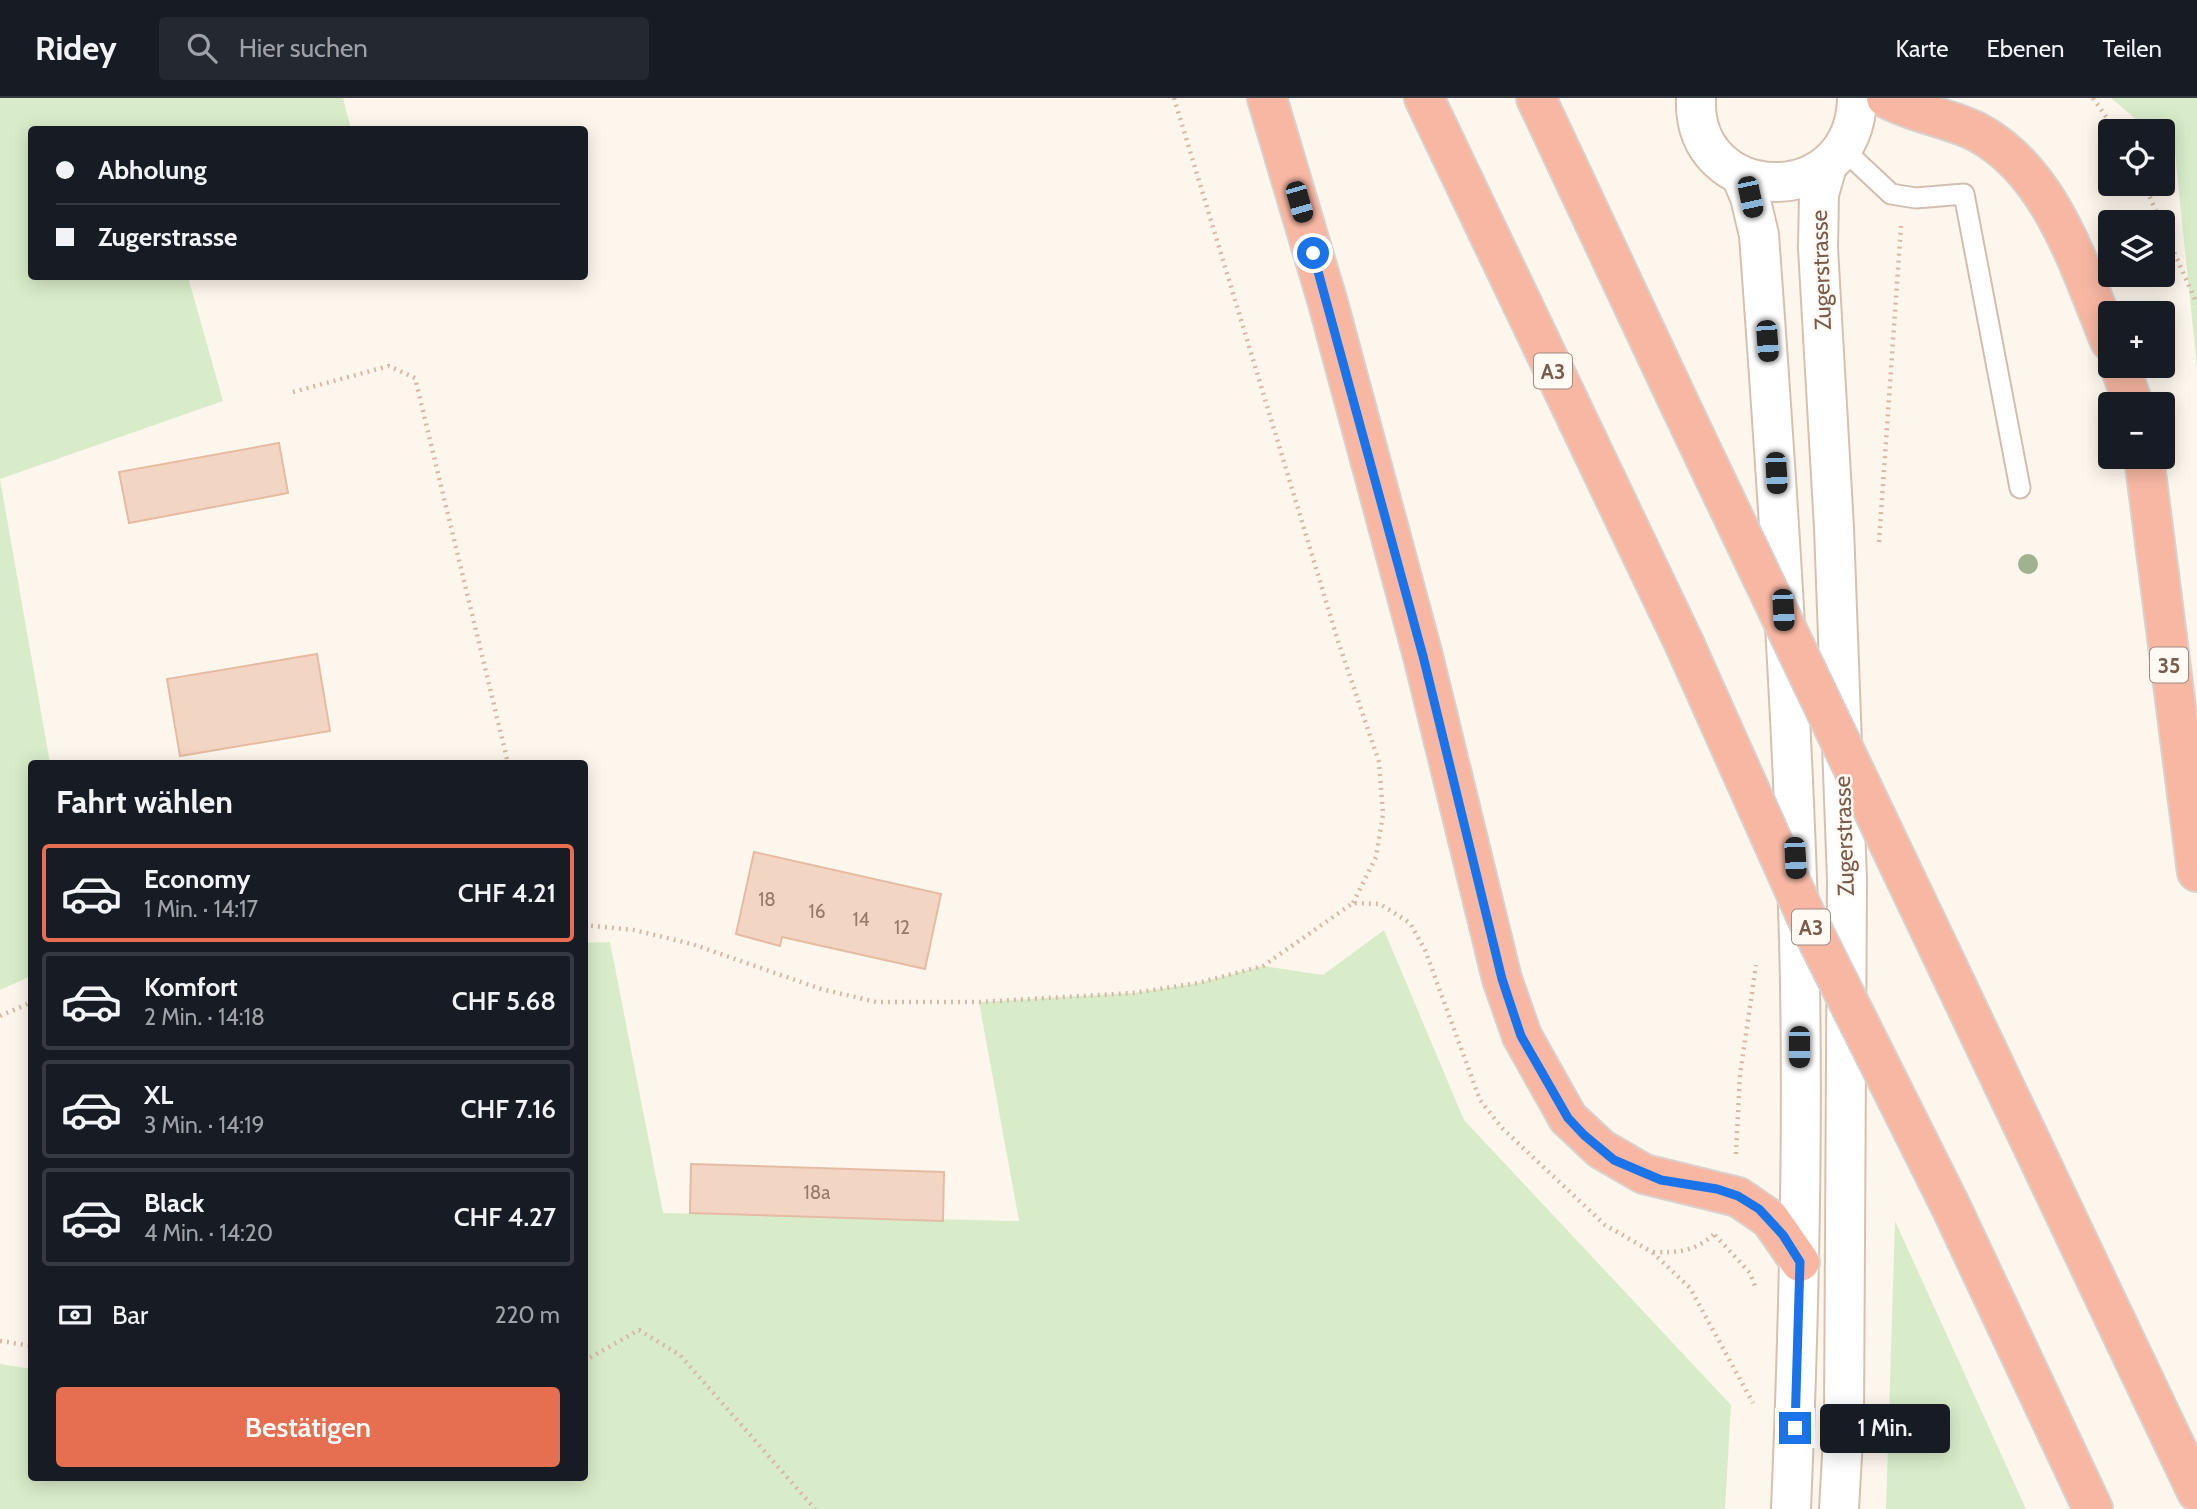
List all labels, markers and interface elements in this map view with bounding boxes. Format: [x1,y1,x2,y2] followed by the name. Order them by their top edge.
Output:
[159,17,649,80] search box
[35,28,117,68] text: Ridey
[183,29,221,67] icon: search
[239,32,368,64] text: Hier suchen
[1895,34,1948,63] text: Karte
[1986,34,2064,63] text: Ebenen
[2102,34,2162,63] text: Teilen
[2098,119,2175,469] map controls
[2098,119,2175,196] button: locate
[98,154,207,186] text: Abholung
[1736,174,1765,220] car
[1284,179,1315,225] car
[1805,209,1837,331] street label: Zugerstrasse
[2098,210,2175,287] button: layers
[98,221,237,253] text: Zugerstrasse
[1297,237,1329,269] route start
[2098,301,2175,378] button: +
[1756,319,1779,363] car
[1534,354,1572,388] road number: A3
[2098,392,2175,469] button: −
[1765,451,1788,495] car
[1772,588,1795,632] car
[2150,648,2188,682] road number: 35
[1828,775,1860,897] street label: Zugerstrasse
[56,782,233,821] text: Fahrt wählen
[1784,836,1807,880] car
[60,862,123,925] icon: car
[144,863,250,895] text: Economy
[458,877,556,909] text: CHF 4.21
[758,888,776,911] house number: 18
[144,895,258,923] text: 1 Min. · 14:17
[809,900,826,923] house number: 16
[852,908,870,931] house number: 14
[1792,910,1830,944] road number: A3
[894,916,910,939] house number: 12
[60,970,123,1033] icon: car
[144,971,238,1003] text: Komfort
[452,985,556,1017] text: CHF 5.68
[144,1003,265,1031] text: 2 Min. · 14:18
[1789,1026,1810,1068] car
[60,1078,123,1141] icon: car
[144,1079,173,1111] text: XL
[461,1093,556,1125] text: CHF 7.16
[144,1111,265,1139] text: 3 Min. · 14:19
[804,1181,830,1204] house number: 18a
[60,1186,123,1249] icon: car
[144,1187,204,1219] text: Black
[454,1201,556,1233] text: CHF 4.27
[144,1219,273,1247] text: 4 Min. · 14:20
[56,1296,94,1334] icon: cash
[112,1299,148,1331] text: Bar
[494,1301,560,1329] text: 220 m
[56,1387,560,1467] button: Bestätigen
[1820,1404,1949,1452] callout: 1 Min.
[1779,1412,1811,1444] route end
[1857,1414,1913,1442] text: 1 Min.

